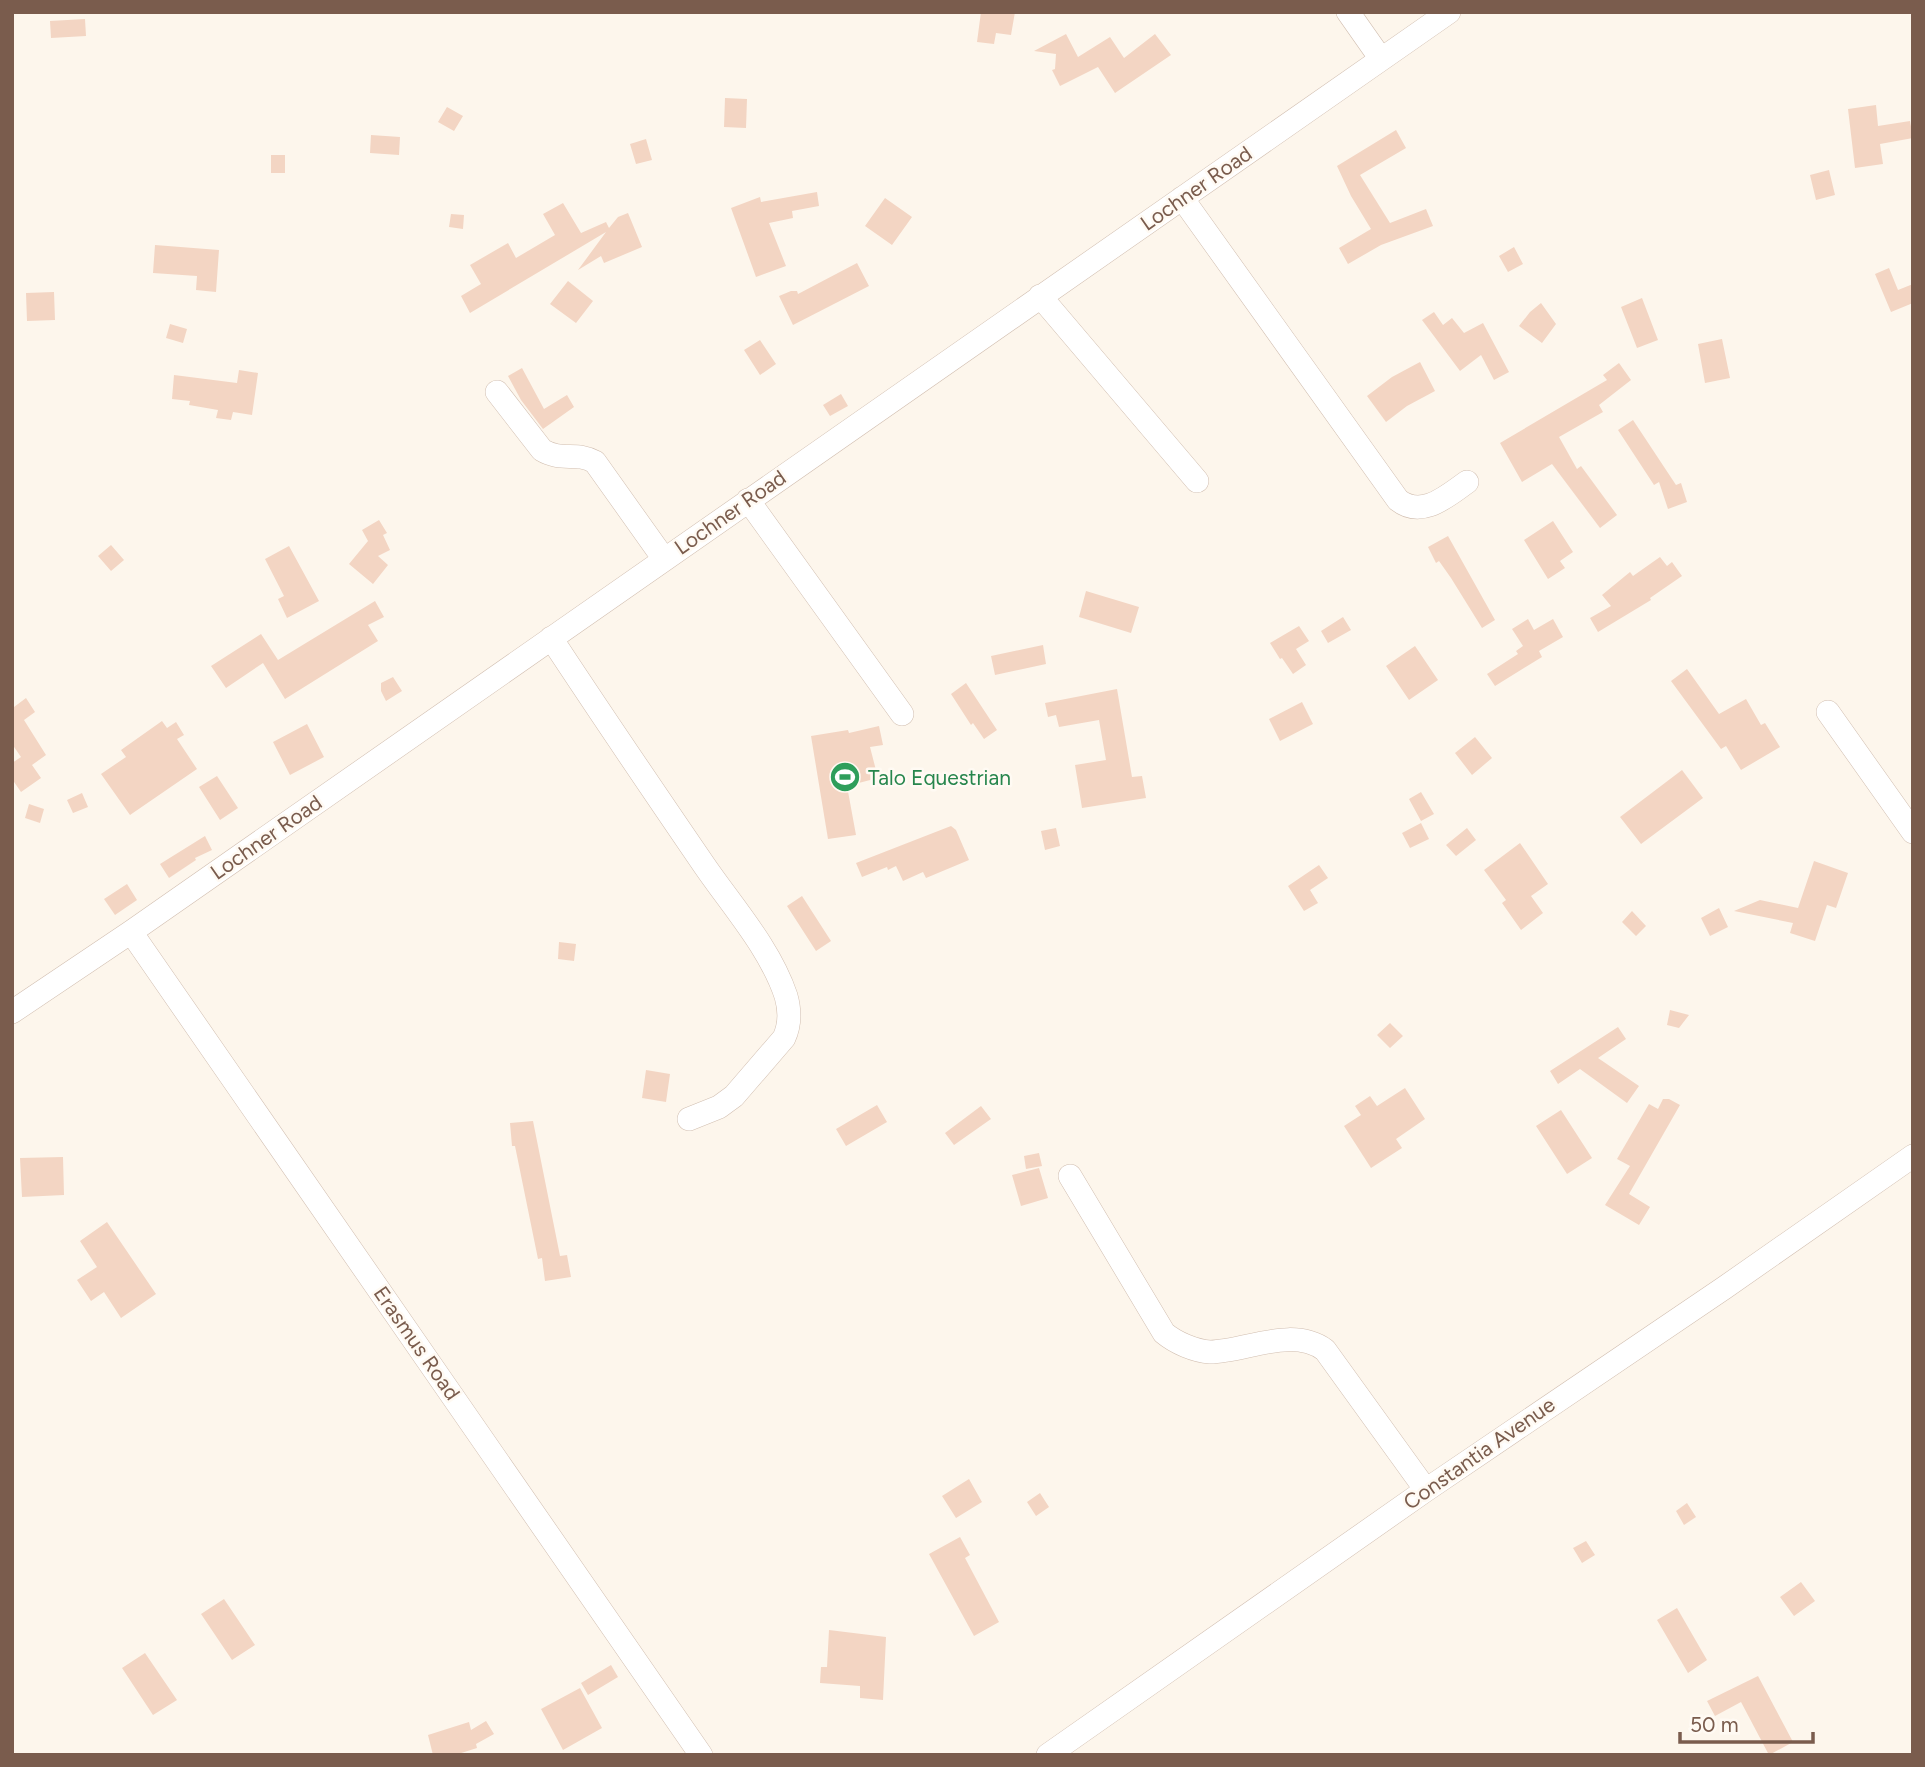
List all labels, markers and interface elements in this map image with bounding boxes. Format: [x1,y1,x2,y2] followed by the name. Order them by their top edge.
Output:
[1136,140,1256,236] street label: Lochner Road
[670,464,790,560] street label: Lochner Road
[828,760,862,794] sports icon: Talo Equestrian
[868,765,1011,790] place label: Talo Equestrian
[206,789,326,885] street label: Lochner Road
[369,1281,465,1405] street label: Erasmus Road
[1399,1391,1559,1515] street label: Constantia Avenue
[1680,1700,1813,1744] scale bar
[1690,1712,1739,1737] text: 50 m

